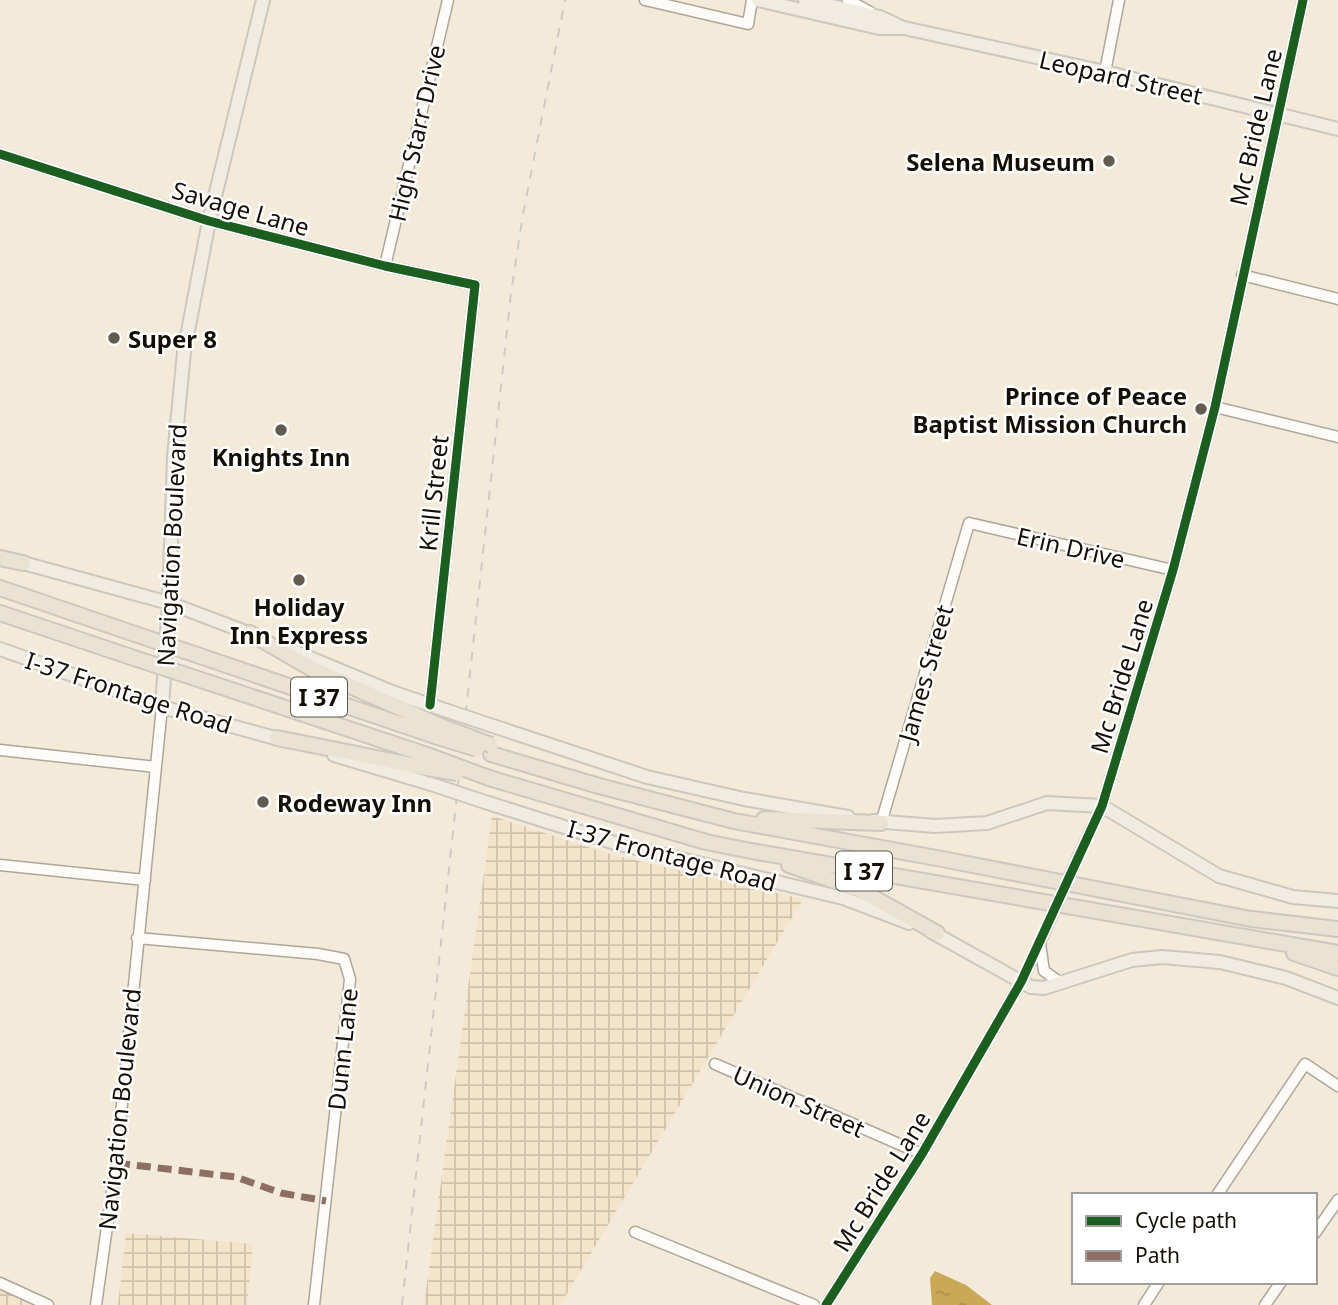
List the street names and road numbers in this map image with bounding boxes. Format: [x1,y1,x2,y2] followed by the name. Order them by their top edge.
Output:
[380,41,452,225] street label: High Starr Drive
[1036,42,1206,112] street label: Leopard Street
[1221,45,1289,209] street label: Mc Bride Lane
[169,173,313,243] street label: Savage Lane
[148,423,194,667] street label: Navigation Boulevard
[410,433,456,553] street label: Krill Street
[1014,519,1128,575] street label: Erin Drive
[1082,595,1160,757] street label: Mc Bride Lane
[889,600,960,747] street label: James Street
[22,643,236,741] street label: I-37 Frontage Road
[291,678,347,716] road number: I 37
[564,811,780,899] street label: I-37 Frontage Road
[836,852,892,890] road number: I 37
[319,986,365,1112] street label: Dunn Lane
[90,987,148,1231] street label: Navigation Boulevard
[728,1057,870,1145] street label: Union Street
[825,1104,937,1258] street label: Mc Bride Lane

